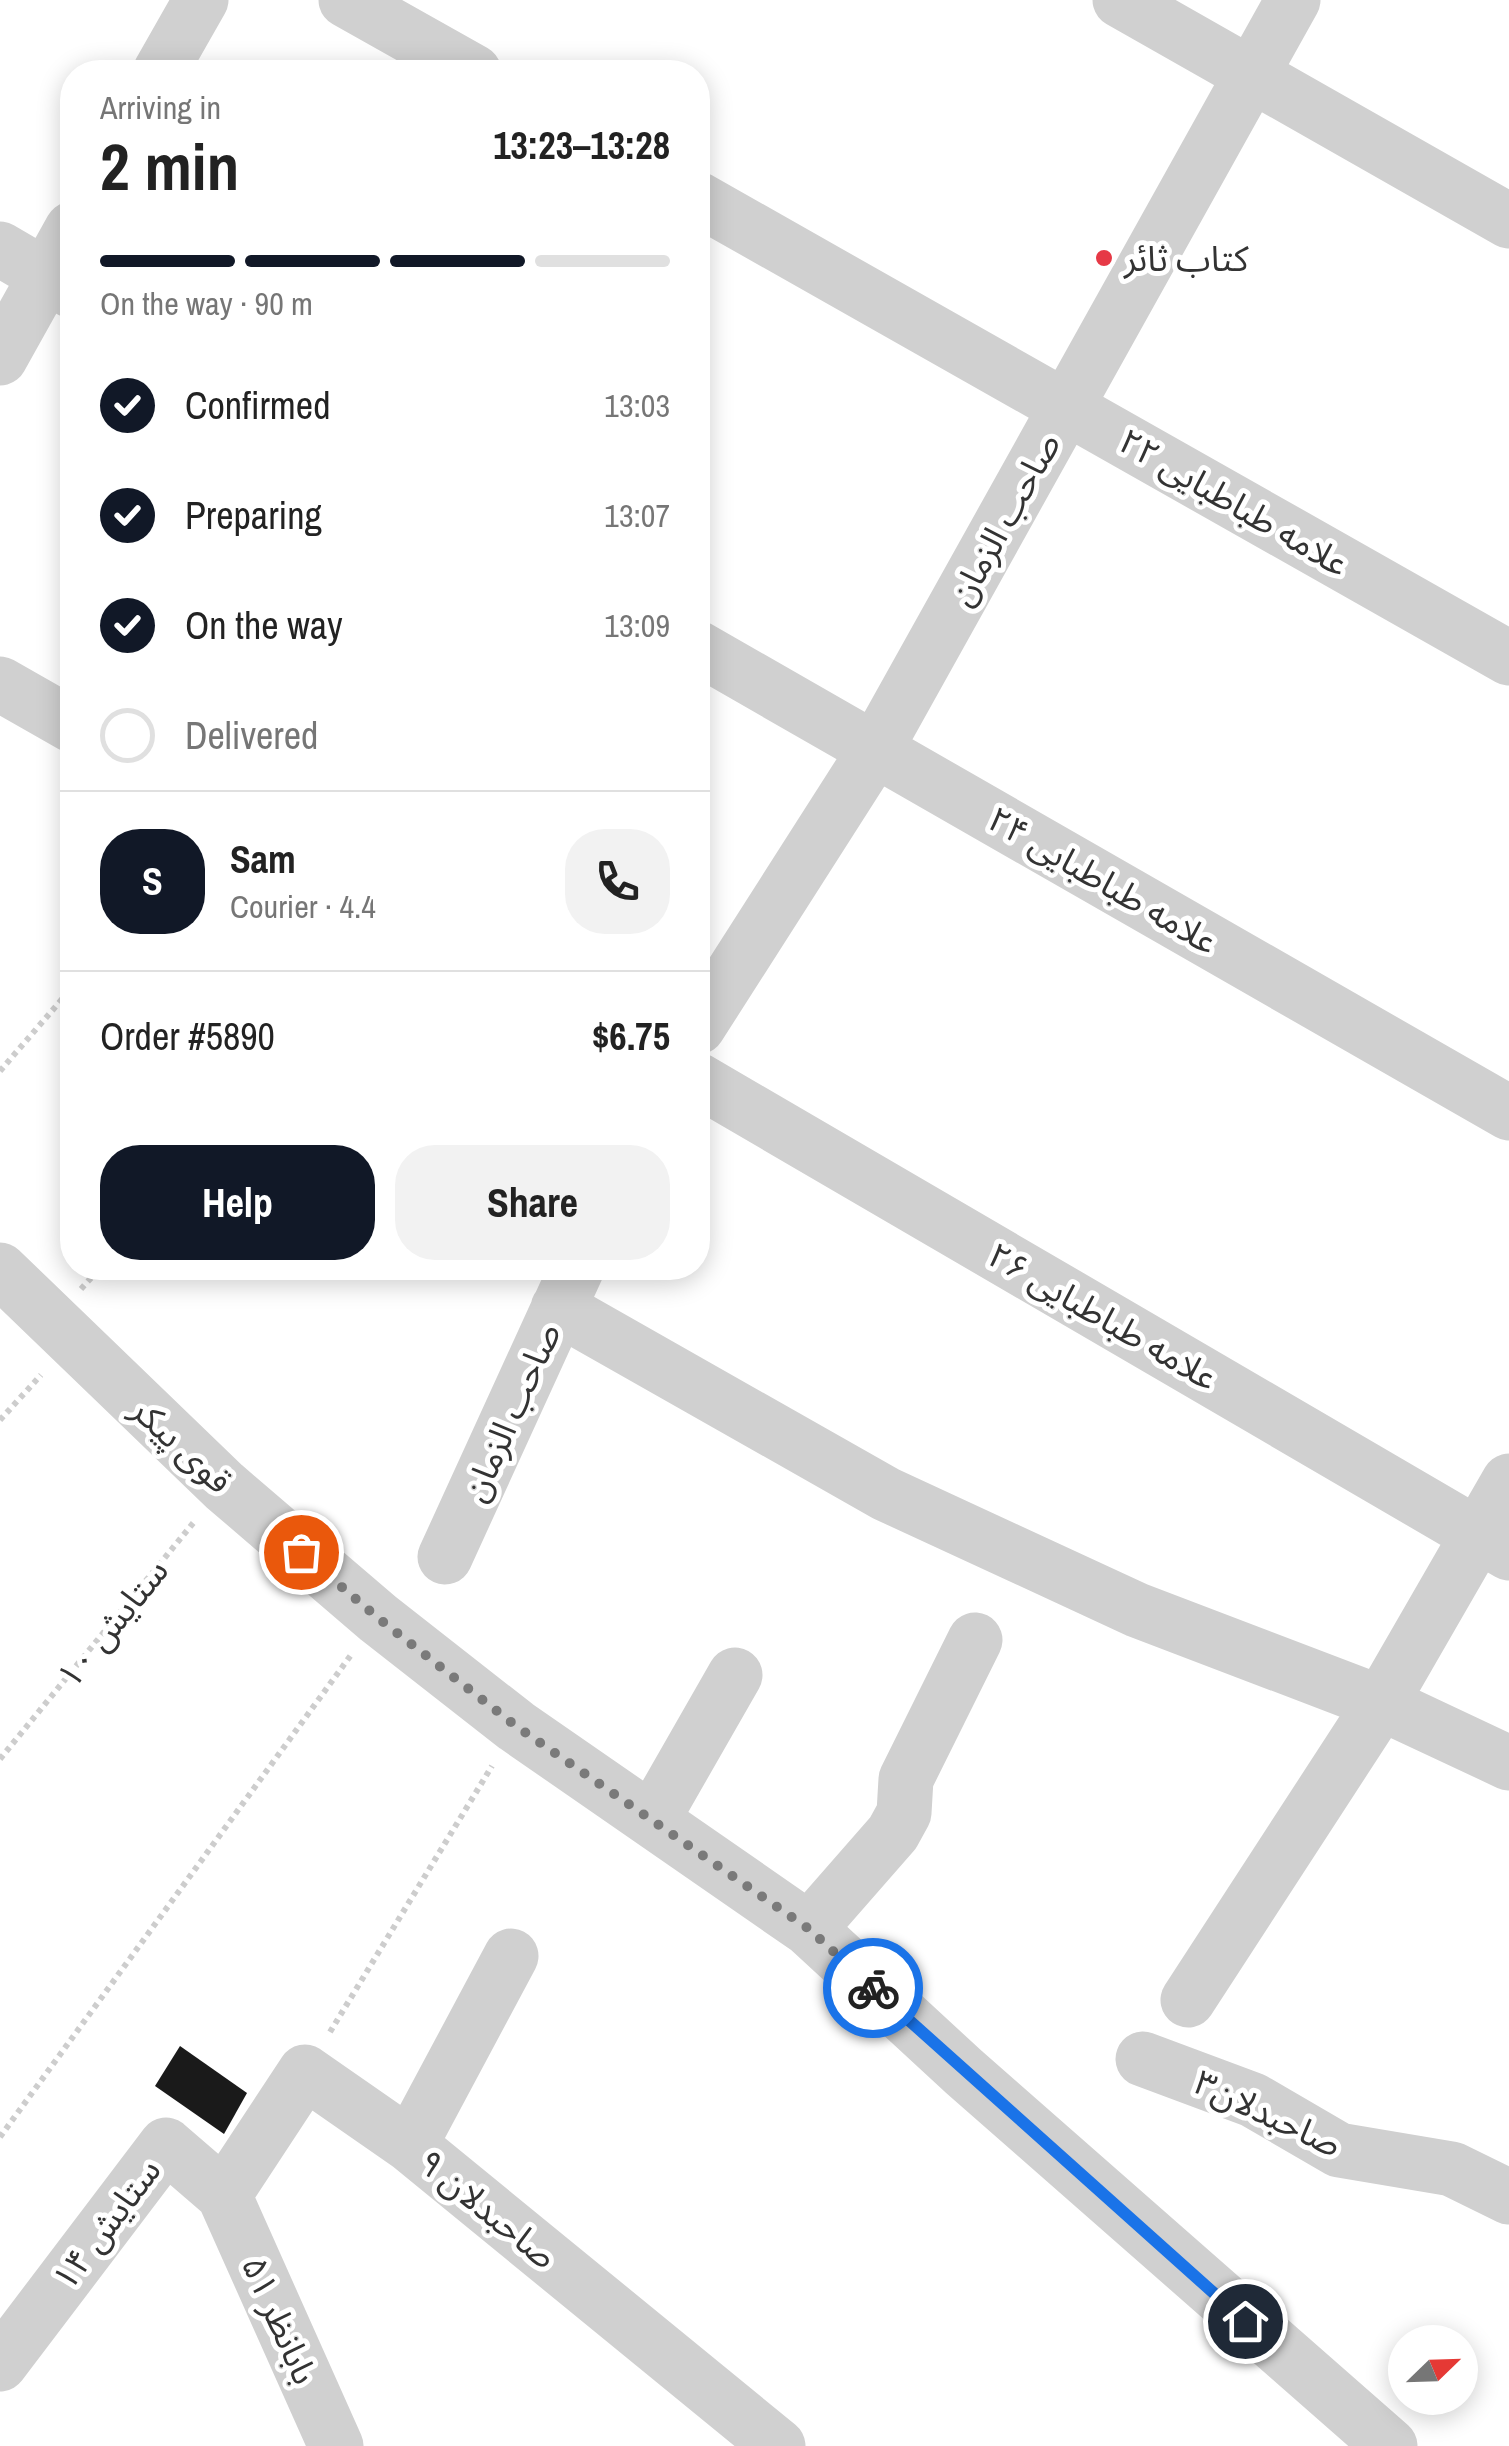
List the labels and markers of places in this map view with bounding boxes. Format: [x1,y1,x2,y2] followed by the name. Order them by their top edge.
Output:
[1123,235,1249,282] place label: کتاب ثائر
[1093,247,1115,269] marker: کتاب ثائر
[259,1510,344,1595] pin
[1203,2279,1288,2364] pin

